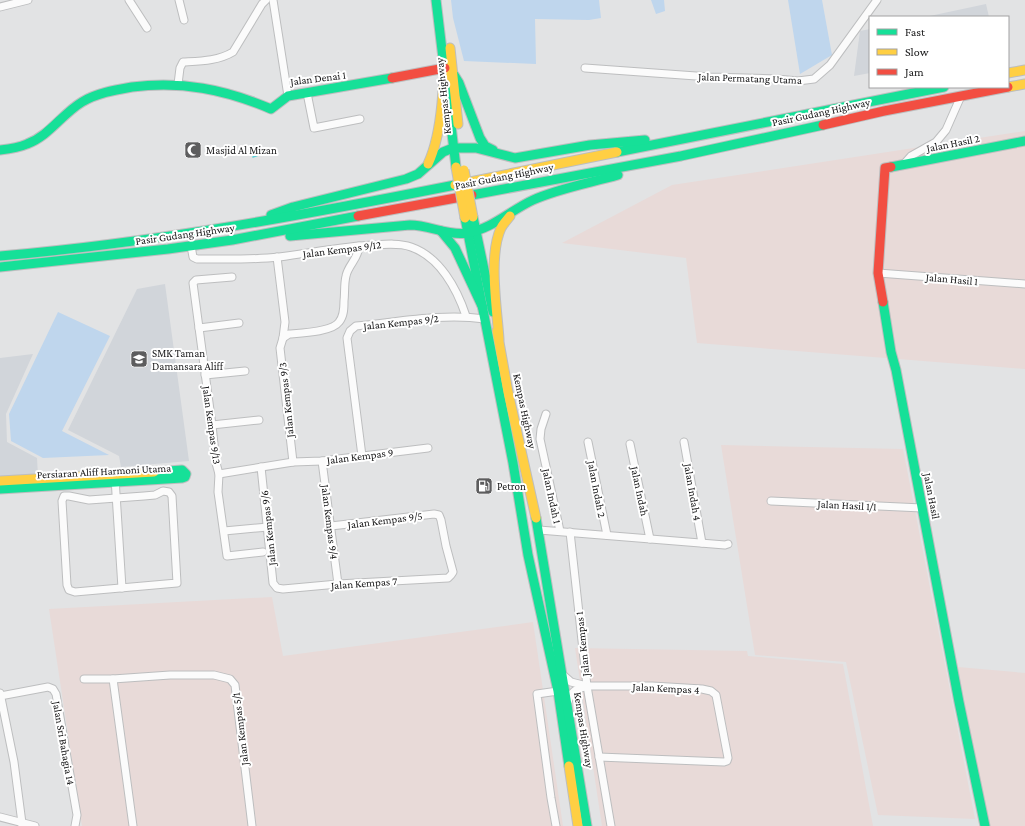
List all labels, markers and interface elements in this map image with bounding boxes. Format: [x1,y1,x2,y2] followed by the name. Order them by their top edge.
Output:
[869,16,1009,88] legend
[905,25,926,39] text: Fast
[905,45,929,59] text: Slow
[433,56,454,135] street label: Kempas Highway
[904,65,924,79] text: Jam
[288,69,347,88] street label: Jalan Denai 1
[697,70,802,87] street label: Jalan Permatang Utama
[771,96,872,129] street label: Pasir Gudang Highway
[924,132,981,155] street label: Jalan Hasil 2
[183,140,203,160] mosque icon: Masjid Al Mizan
[206,144,277,157] place label: Masjid Al Mizan
[454,160,555,192] street label: Pasir Gudang Highway
[135,221,236,248] street label: Pasir Gudang Highway
[301,238,382,261] street label: Jalan Kempas 9/12
[924,271,979,288] street label: Jalan Hasil 1
[362,312,439,333] street label: Jalan Kempas 9/2
[152,347,224,372] place label: SMK Taman Damansara Aliff
[129,349,149,369] school or university icon: SMK Taman Damansara Aliff
[276,362,297,439] street label: Jalan Kempas 9/3
[510,372,539,451] street label: Kempas Highway
[199,384,223,465] street label: Jalan Kempas 9/13
[325,446,394,467] street label: Jalan Kempas 9
[584,459,608,519] street label: Jalan Indah 2
[36,461,172,481] street label: Persiaran Aliff Harmoni Utama
[681,461,704,522] street label: Jalan Indah 4
[628,464,651,517] street label: Jalan Indah
[539,466,564,525] street label: Jalan Indah 1
[920,471,942,520] street label: Jalan Hasil
[474,476,494,496] fuel station icon: Petron
[497,480,526,492] place label: Petron
[318,483,341,561] street label: Jalan Kempas 9/4
[258,490,279,567] street label: Jalan Kempas 9/6
[816,497,877,514] street label: Jalan Hasil 1/1
[346,509,423,532] street label: Jalan Kempas 9/5
[329,575,398,592] street label: Jalan Kempas 7
[573,611,592,678] street label: Jalan Kempas 1
[631,680,700,697] street label: Jalan Kempas 4
[230,691,252,767] street label: Jalan Kempas 5/1
[571,691,596,770] street label: Kempas Highway
[50,699,77,786] street label: Jalan Sri Bahagia 14

